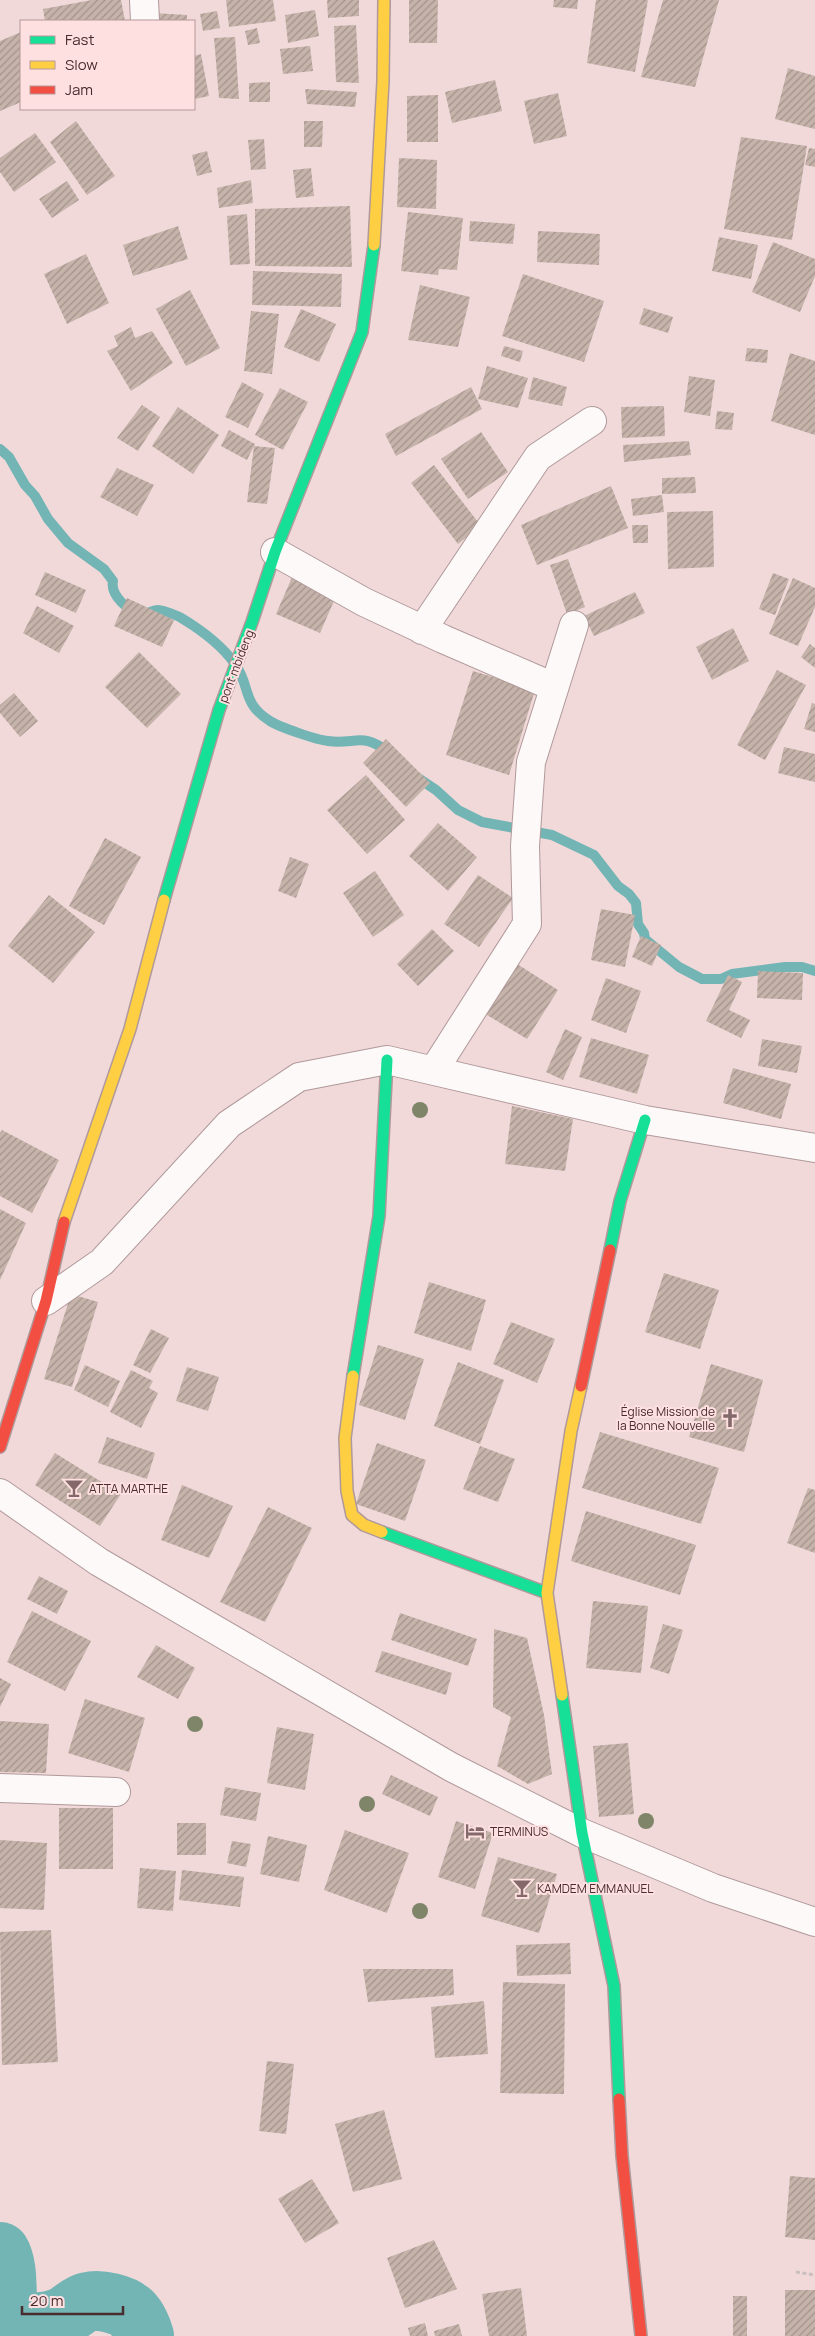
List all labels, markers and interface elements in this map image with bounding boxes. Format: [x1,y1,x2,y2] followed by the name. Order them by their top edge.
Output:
[20,20,195,110] legend
[65,29,94,50] text: Fast
[65,54,98,75] text: Slow
[65,79,93,100] text: Jam
[214,627,258,705] street label: pont mbideng
[617,1403,715,1434] place label: Église Mission de la Bonne Nouvelle
[719,1407,741,1429] church icon: Église Mission de la Bonne Nouvelle
[63,1477,85,1499] bar icon: ATTA MARTHE
[89,1480,168,1497] place label: ATTA MARTHE
[464,1820,486,1842] hotel icon: TERMINUS
[490,1823,548,1840] place label: TERMINUS
[511,1877,533,1899] bar icon: KAMDEM EMMANUEL
[537,1880,653,1897] place label: KAMDEM EMMANUEL
[22,2284,124,2316] scale bar
[30,2290,63,2311] text: 20 m

